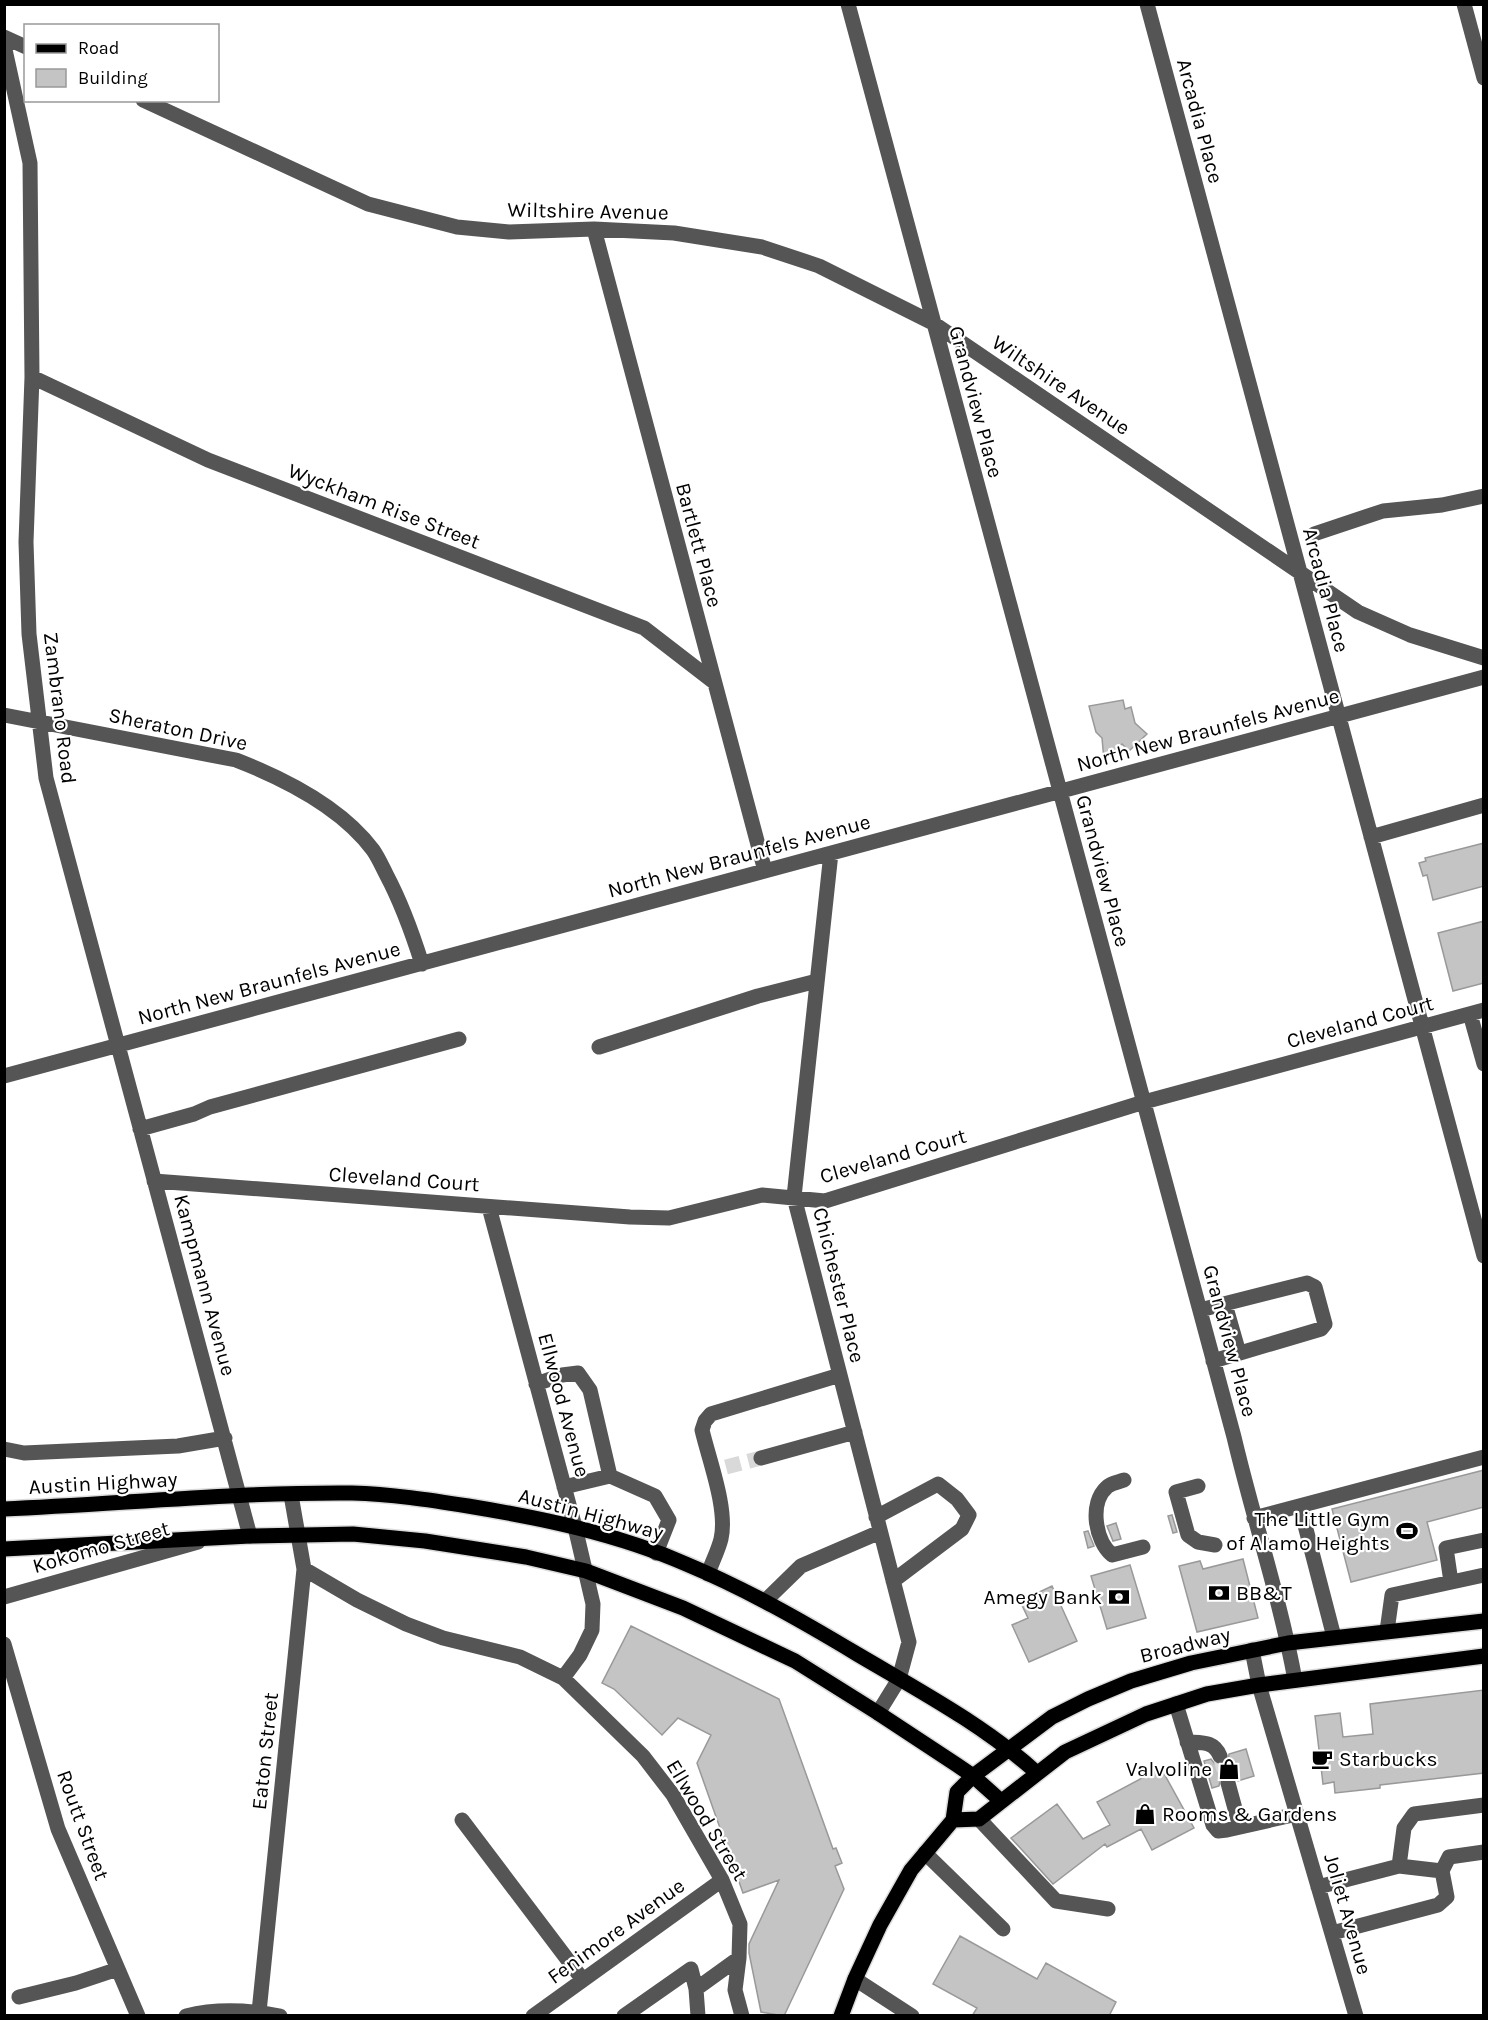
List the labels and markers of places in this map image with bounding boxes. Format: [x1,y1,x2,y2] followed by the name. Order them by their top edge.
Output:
[1226,1507,1390,1555] place label: The Little Gym of Alamo Heights
[1395,1519,1419,1543] sports icon: The Little Gym of Alamo Heights
[1207,1581,1231,1605] bank icon: BB&T
[1236,1581,1292,1605] place label: BB&T
[983,1585,1102,1609] place label: Amegy Bank
[1107,1585,1131,1609] bank icon: Amegy Bank
[1310,1747,1334,1771] cafe icon: Starbucks
[1339,1747,1438,1771] place label: Starbucks
[1126,1757,1212,1781] place label: Valvoline
[1217,1757,1241,1781] shop icon: Valvoline
[1133,1802,1157,1826] shop icon: Rooms & Gardens
[1162,1802,1337,1826] place label: Rooms & Gardens

